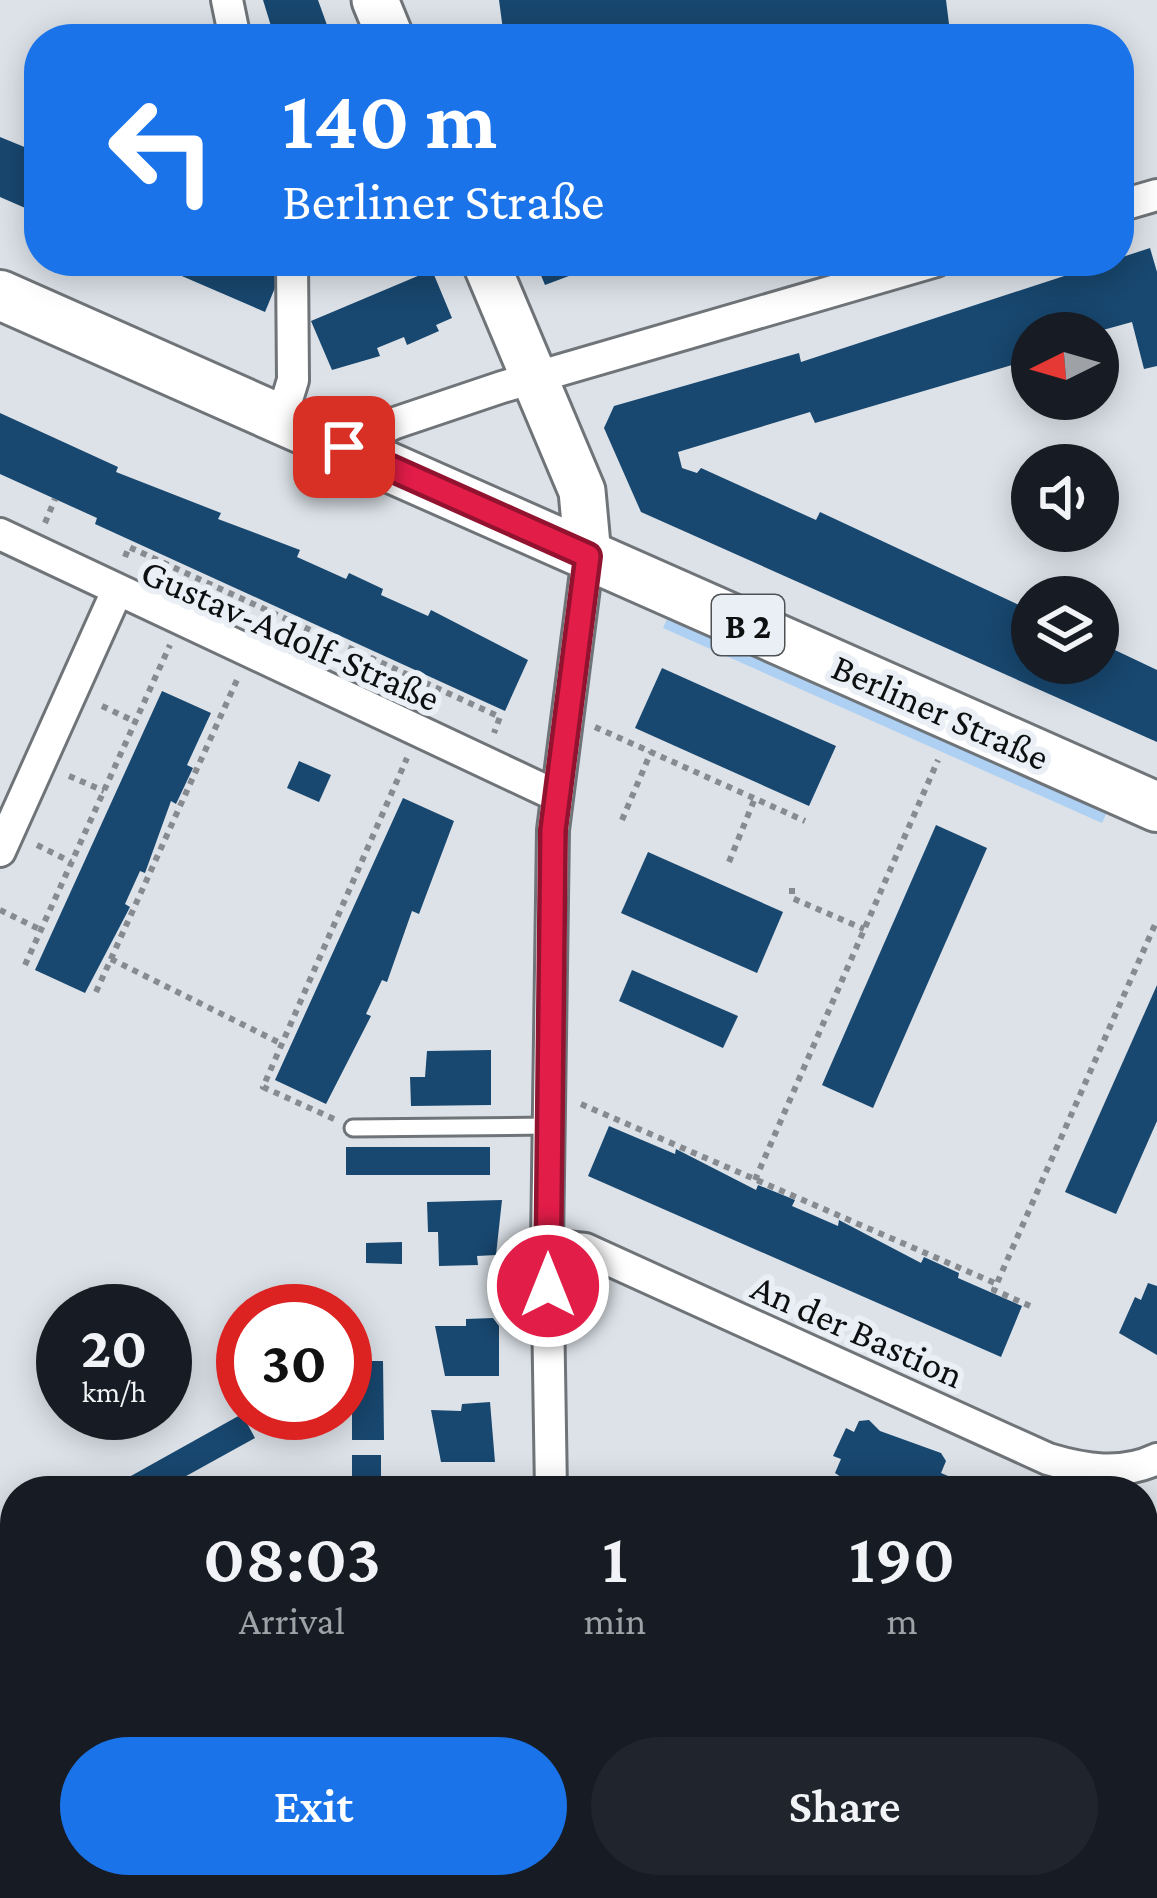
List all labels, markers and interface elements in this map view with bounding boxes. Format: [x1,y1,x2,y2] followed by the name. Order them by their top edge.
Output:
[84,72,240,228] icon: left
[282,73,497,166] text: 140 m
[282,171,605,231] text: Berliner Straße
[1011,312,1119,420] north arrow
[1011,312,1119,684] map controls
[293,396,395,498] pin
[311,414,377,480] icon: arrive
[1011,444,1119,552] button: sound
[135,549,447,720] street label: Gustav-Adolf-Straße
[1011,576,1119,684] button: layers
[712,595,784,655] road number: B 2
[826,644,1056,778] street label: Berliner Straße
[485,1223,611,1349] position arrow
[745,1265,970,1396] street label: An der Bastion
[216,1284,372,1440] speed limit sign: 30
[80,1313,148,1380] text: 20
[82,1375,146,1408] text: km/h
[203,1517,381,1597] text: 08:03
[602,1517,628,1597] text: 1
[849,1517,955,1597] text: 190
[239,1599,345,1642] text: Arrival
[584,1599,646,1642] text: min
[886,1599,918,1642] text: m
[60,1737,567,1875] button: Exit
[591,1737,1098,1875] button: Share

